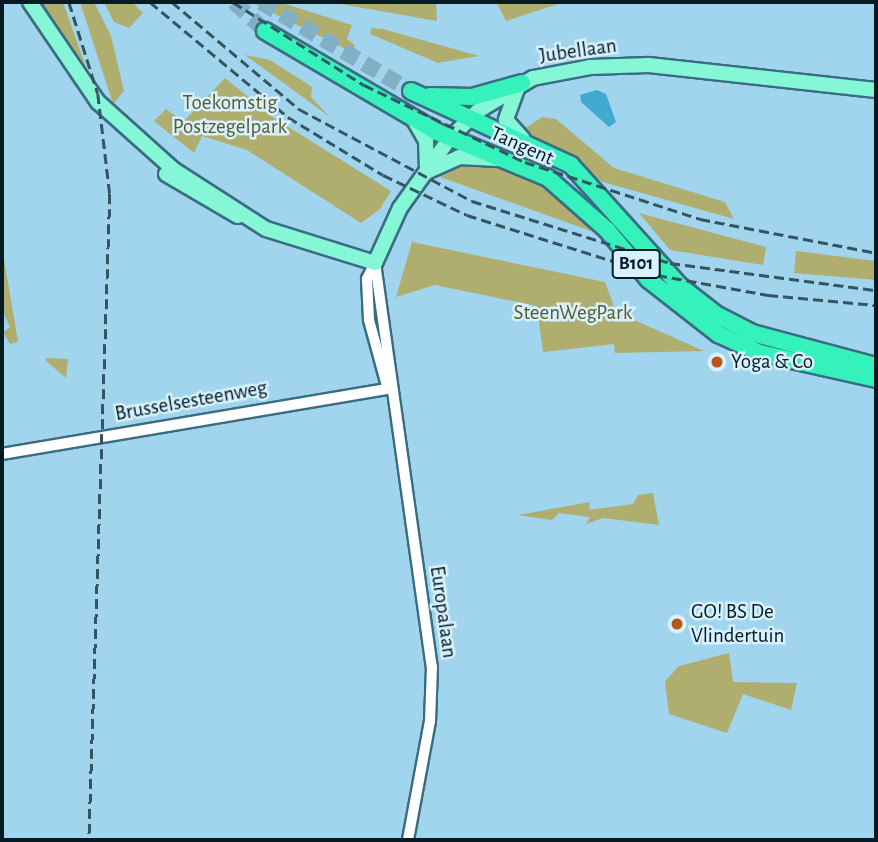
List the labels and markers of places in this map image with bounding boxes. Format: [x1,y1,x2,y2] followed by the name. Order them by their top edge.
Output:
[731,349,813,375] place label: Yoga & Co
[709,354,725,370] marker: Yoga & Co
[691,599,784,649] place label: GO! BS De Vlindertuin
[669,616,685,632] marker: GO! BS De Vlindertuin

